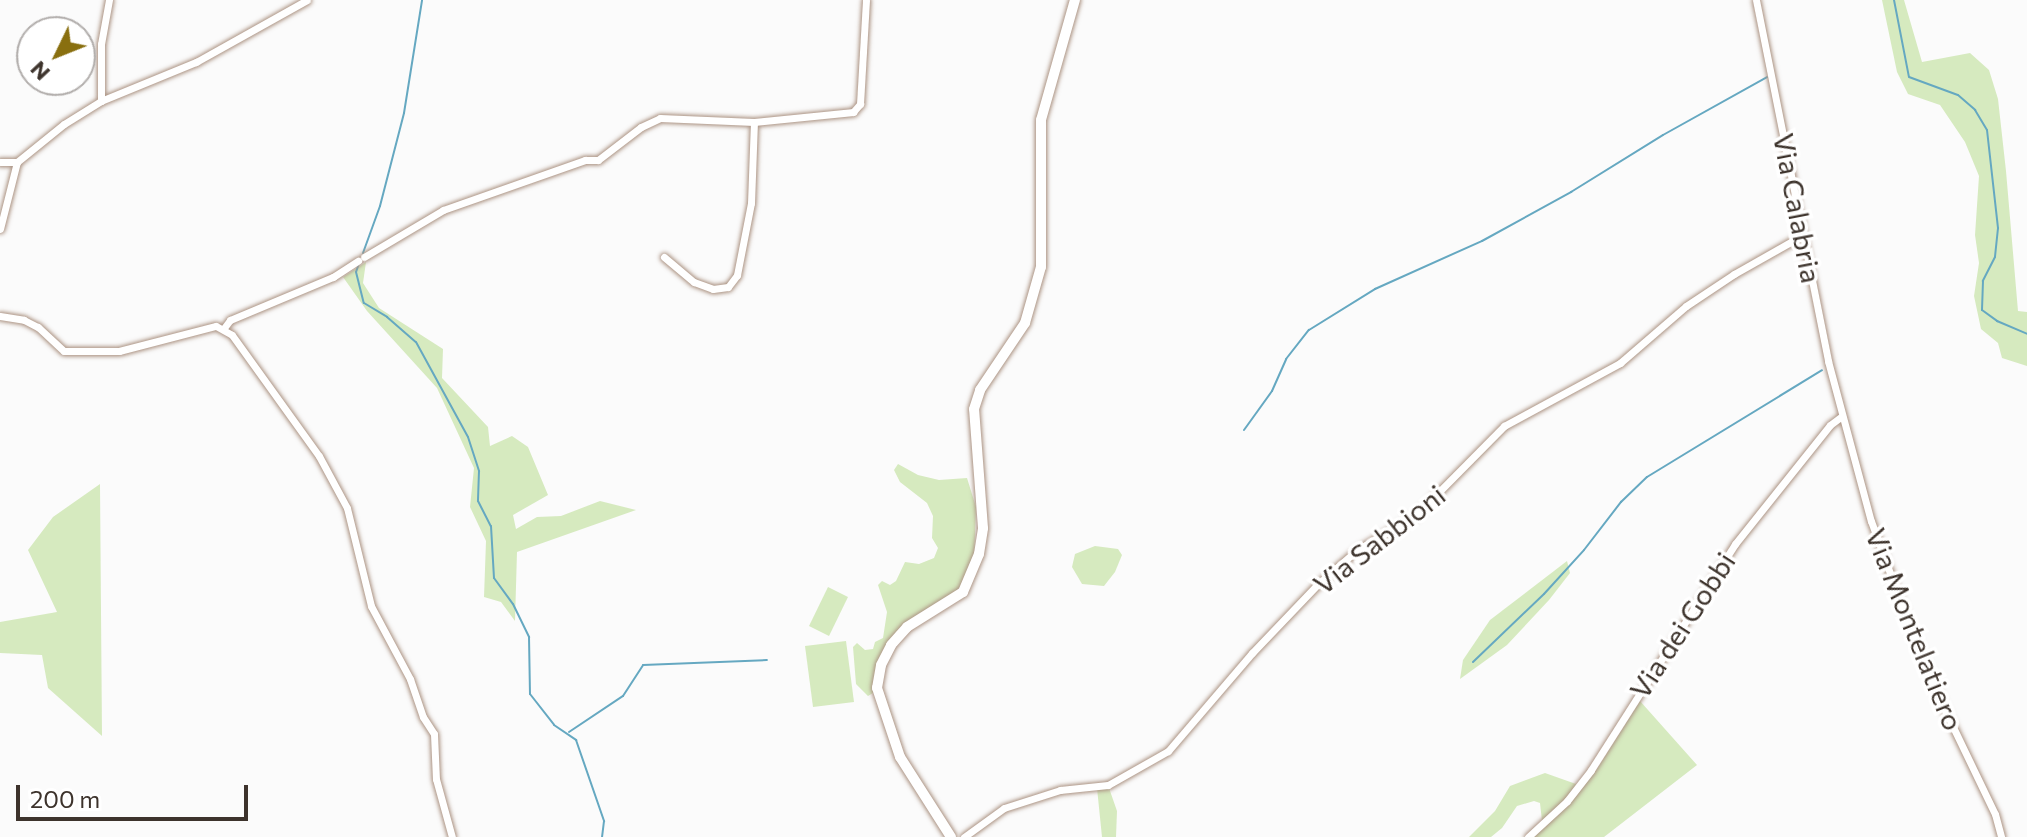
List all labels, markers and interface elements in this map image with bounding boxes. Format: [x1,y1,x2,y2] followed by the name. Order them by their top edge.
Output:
[16,16,96,96] north arrow
[24,56,55,87] text: N
[1767,130,1829,286] street label: Via Calabria
[1306,477,1452,601] street label: Via Sabbioni
[1859,523,1971,735] street label: Via Montelatiero
[1622,546,1742,704] street label: Via dei Gobbi
[20,769,252,819] scale bar
[30,784,100,813] text: 200 m

